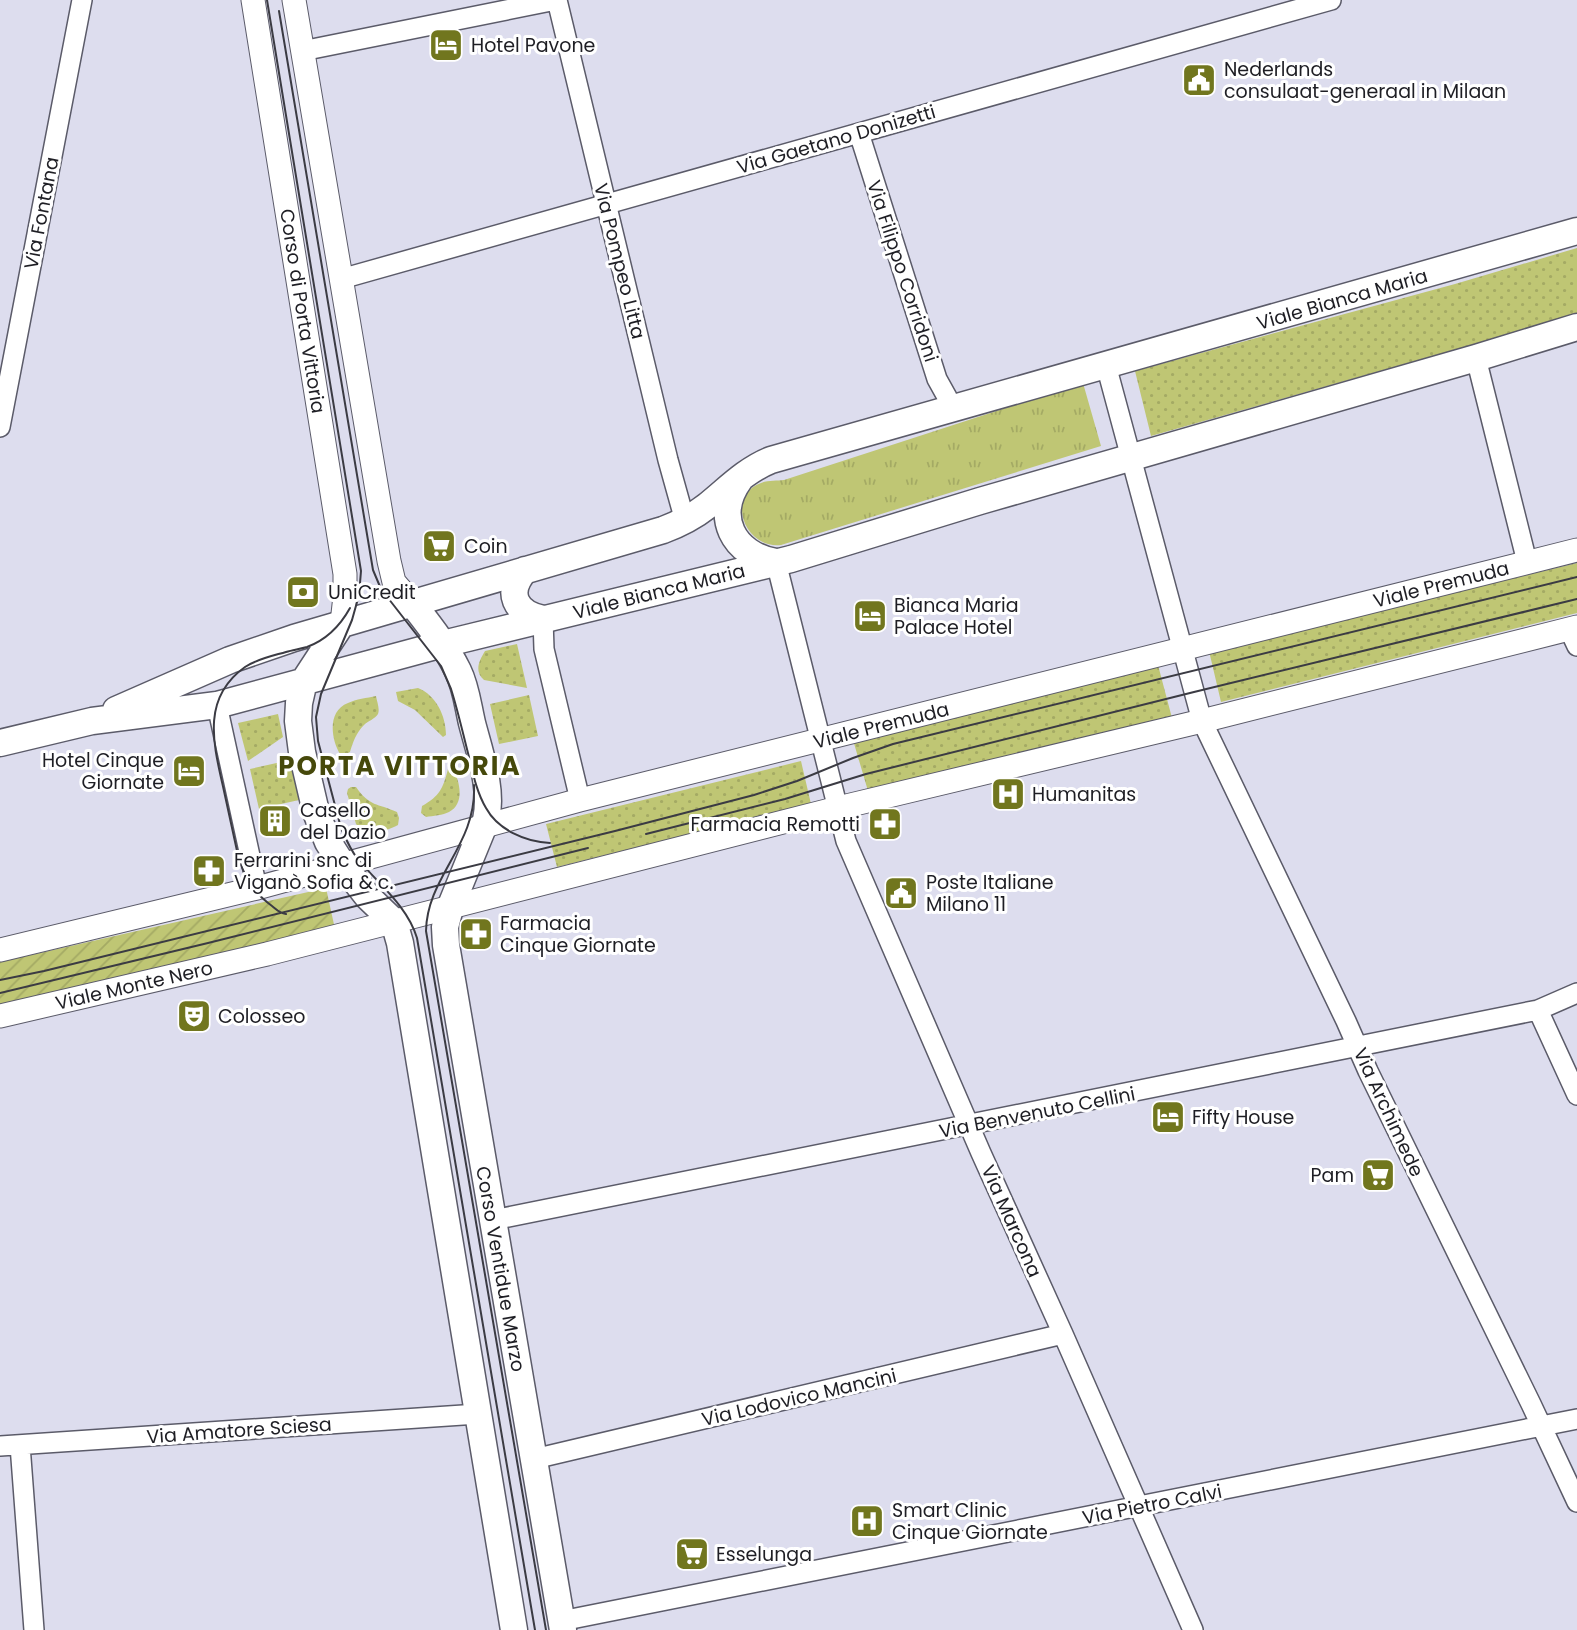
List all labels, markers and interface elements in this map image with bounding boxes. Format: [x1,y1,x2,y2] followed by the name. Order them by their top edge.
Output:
[427,26,465,64] hotel icon: Hotel Pavone
[471,32,595,59] place label: Hotel Pavone
[1224,56,1506,105] place label: Nederlands consulaat-generaal in Milaan
[1180,61,1218,99] public building icon: Nederlands consulaat-generaal in Milaan
[734,98,939,181] street label: Via Gaetano Donizetti
[17,155,66,272] street label: Via Fontana
[860,177,945,365] street label: Via Filippo Corridoni
[587,180,652,342] street label: Via Pompeo Litta
[273,207,332,415] street label: Corso di Porta Vittoria
[1254,262,1431,337] street label: Viale Bianca Maria
[420,527,458,565] supermarket icon: Coin
[464,533,508,560] place label: Coin
[1370,555,1512,614] street label: Viale Premuda
[570,557,748,626] street label: Viale Bianca Maria
[284,573,322,611] bank icon: UniCredit
[328,579,416,606] place label: UniCredit
[894,592,1019,641] place label: Bianca Maria Palace Hotel
[851,597,889,635] hotel icon: Bianca Maria Palace Hotel
[810,696,952,755] street label: Viale Premuda
[42,747,164,796] place label: Hotel Cinque Giornate
[278,748,522,784] district label: PORTA VITTORIA
[170,752,208,790] hotel icon: Hotel Cinque Giornate
[989,775,1027,813] hospital icon: Humanitas
[1032,781,1136,808] place label: Humanitas
[300,797,386,846] place label: Casello del Dazio
[256,802,294,840] building icon: Casello del Dazio
[866,805,904,843] pharmacy icon: Farmacia Remotti
[690,811,860,838] place label: Farmacia Remotti
[234,847,393,896] place label: Ferrarini snc di Viganò Sofia & c.
[190,852,228,890] pharmacy icon: Ferrarini snc di Viganò Sofia & c.
[926,869,1053,918] place label: Poste Italiane Milano 11
[882,874,920,912] public building icon: Poste Italiane Milano 11
[500,910,656,959] place label: Farmacia Cinque Giornate
[457,915,495,953] pharmacy icon: Farmacia Cinque Giornate
[53,954,215,1017] street label: Viale Monte Nero
[175,997,213,1035] theatre icon: Colosseo
[218,1003,305,1030] place label: Colosseo
[1347,1043,1430,1181] street label: Via Archimede
[937,1080,1137,1145] street label: Via Benvenuto Cellini
[1149,1098,1187,1136] hotel icon: Fifty House
[1192,1104,1294,1131] place label: Fifty House
[1359,1156,1397,1194] supermarket icon: Pam
[975,1161,1048,1282] street label: Via Marcona
[1311,1162,1354,1189] place label: Pam
[469,1164,532,1374] street label: Corso Ventidue Marzo
[699,1362,899,1433] street label: Via Lodovico Mancini
[146,1411,333,1450] street label: Via Amatore Sciesa
[1080,1478,1224,1531] street label: Via Pietro Calvi
[892,1497,1048,1546] place label: Smart Clinic Cinque Giornate
[848,1502,886,1540] hospital icon: Smart Clinic Cinque Giornate
[673,1535,711,1573] supermarket icon: Esselunga
[716,1541,812,1568] place label: Esselunga

